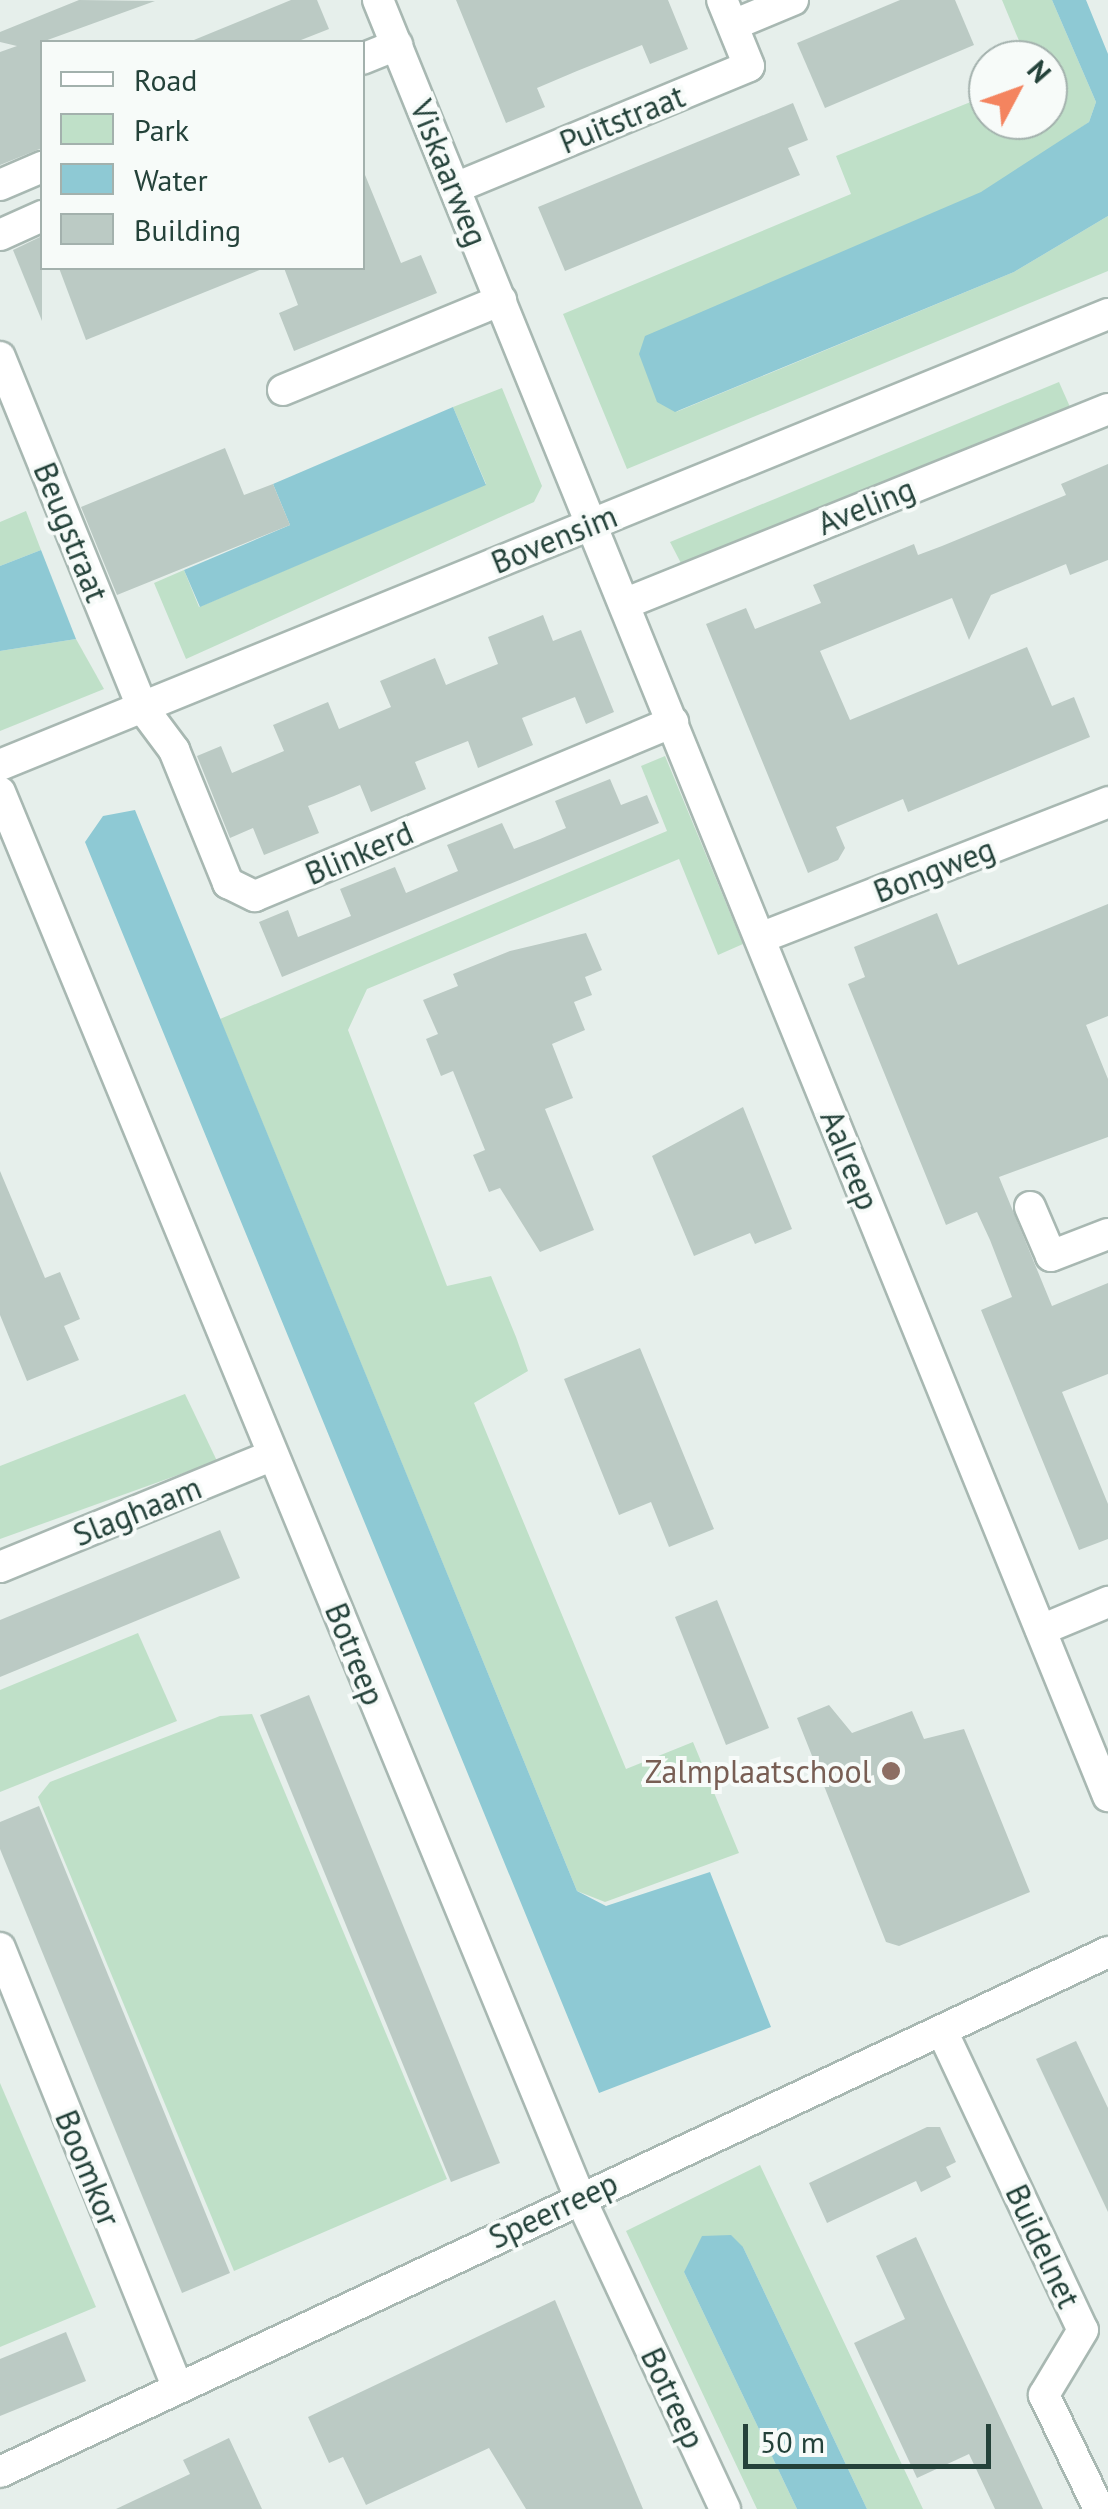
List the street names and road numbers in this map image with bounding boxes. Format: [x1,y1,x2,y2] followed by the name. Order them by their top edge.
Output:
[554,77,690,161] street label: Puitstraat
[402,94,496,252] street label: Viskaarweg
[26,457,116,607] street label: Beugstraat
[812,469,920,543] street label: Aveling
[485,496,623,582] street label: Bovensim
[299,813,419,893] street label: Blinkerd
[868,829,1000,911] street label: Bongweg
[813,1104,887,1216] street label: Aalreep
[67,1468,207,1554] street label: Slaghaam
[317,1597,393,1711] street label: Botreep
[47,2104,129,2232] street label: Boomkor
[482,2164,624,2256] street label: Speerreep
[998,2178,1088,2314] street label: Buidelnet
[633,2341,713,2455] street label: Botreep

